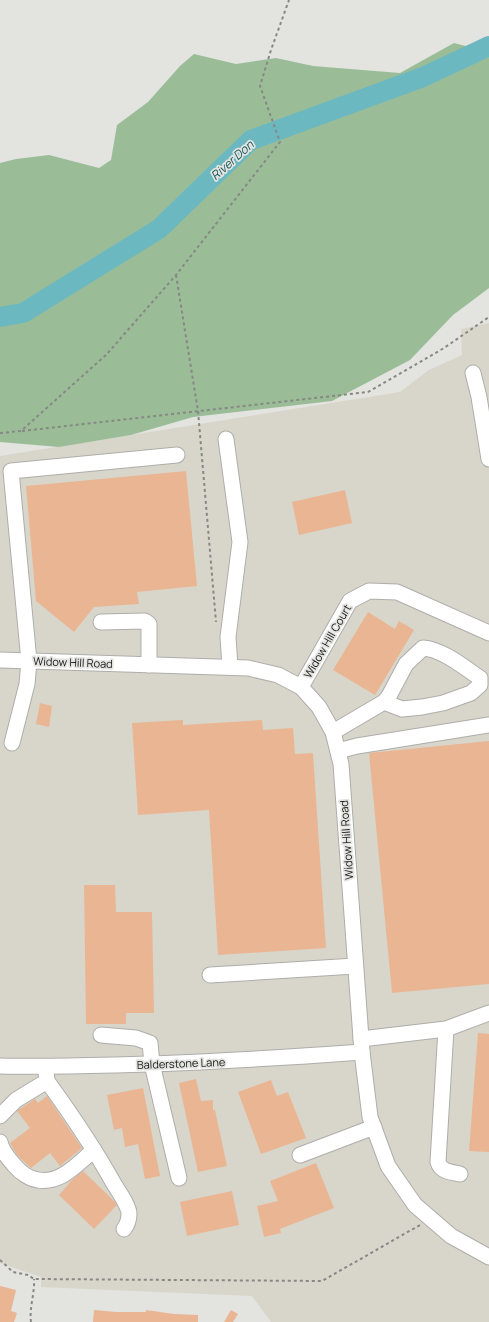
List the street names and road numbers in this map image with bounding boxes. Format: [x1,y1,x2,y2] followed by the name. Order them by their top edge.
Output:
[300,601,354,681] street label: Widow Hill Court
[33,653,113,671] street label: Widow Hill Road
[336,800,356,880] street label: Widow Hill Road
[137,1054,226,1072] street label: Balderstone Lane

